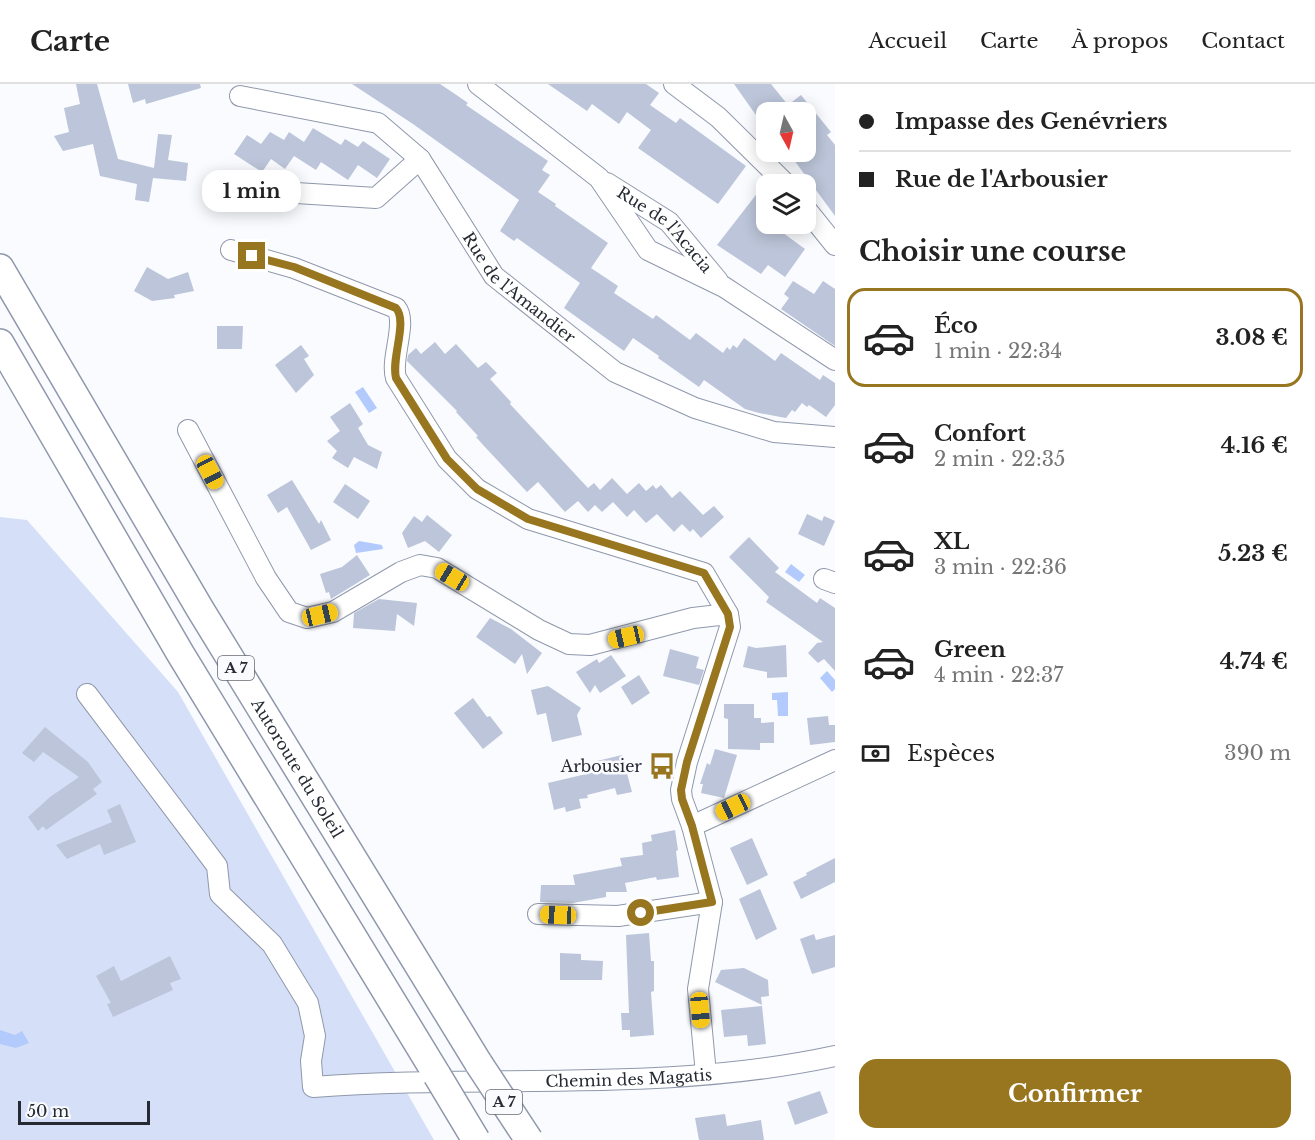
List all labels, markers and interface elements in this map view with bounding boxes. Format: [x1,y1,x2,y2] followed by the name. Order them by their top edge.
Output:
[30,24,110,59] text: Carte
[869,28,947,54] text: Accueil
[980,28,1039,54] text: Carte
[1072,28,1168,54] text: À propos
[1201,28,1285,54] text: Contact
[756,102,816,162] north arrow
[756,102,816,234] map controls
[895,108,1168,135] text: Impasse des Genévriers
[895,166,1108,193] text: Rue de l'Arbousier
[202,169,302,211] callout: 1 min
[756,174,816,234] button: layers
[223,179,280,203] text: 1 min
[614,182,717,277] street label: Rue de l'Acacia
[459,228,580,347] street label: Rue de l'Amandier
[859,235,1126,268] text: Choisir une course
[238,242,265,269] route end
[862,311,916,365] icon: car
[934,312,978,339] text: Éco
[1216,324,1288,351] text: 3.08 €
[934,339,1062,363] text: 1 min · 22:34
[862,419,916,473] icon: car
[934,420,1026,447] text: Confort
[1221,432,1288,459] text: 4.16 €
[934,447,1065,471] text: 2 min · 22:35
[194,452,226,492] car
[862,527,916,581] icon: car
[934,528,969,555] text: XL
[1218,540,1288,567] text: 5.23 €
[934,555,1067,579] text: 3 min · 22:36
[432,560,472,594] car
[300,602,340,628] car
[606,624,646,650] car
[862,635,916,689] icon: car
[934,636,1006,663] text: Green
[1220,648,1288,675] text: 4.74 €
[218,656,254,680] road number: A 7
[934,663,1063,687] text: 4 min · 22:37
[247,694,348,842] street label: Autoroute du Soleil
[859,737,892,770] icon: cash
[907,740,995,767] text: Espèces
[1224,741,1291,765] text: 390 m
[647,751,677,781] bus stop icon: Arbousier
[560,756,642,776] place label: Arbousier
[713,791,753,823] car
[627,899,654,926] route start
[540,905,576,925] car
[689,991,711,1029] car
[859,1059,1291,1128] button: Confirmer
[545,1064,713,1091] street label: Chemin des Magatis
[486,1090,522,1114] road number: A 7
[18,1098,150,1126] scale bar
[27,1101,69,1121] text: 50 m

